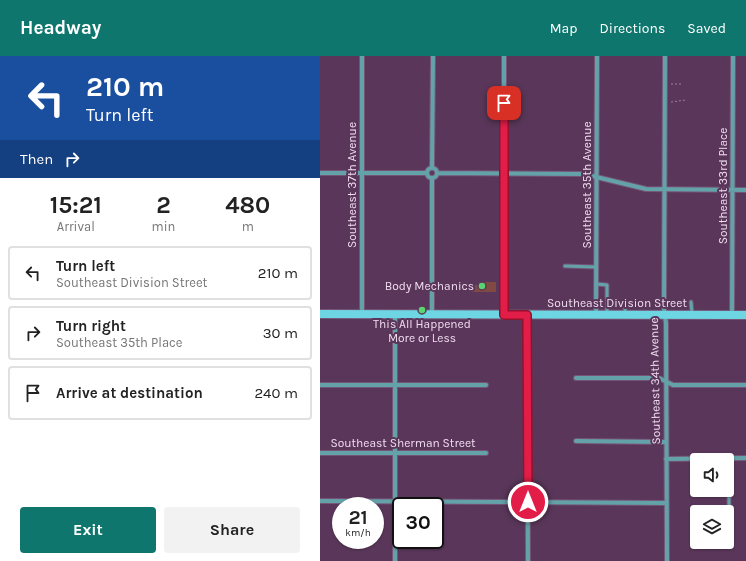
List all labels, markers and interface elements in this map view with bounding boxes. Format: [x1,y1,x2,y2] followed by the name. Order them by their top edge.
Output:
[20,17,101,39] text: Headway
[550,20,578,37] text: Map
[600,20,665,37] text: Directions
[687,20,726,37] text: Saved
[86,70,164,103] text: 210 m
[20,72,72,124] icon: left
[487,86,521,120] pin
[493,92,515,114] icon: arrive
[86,104,154,126] text: Turn left
[580,121,594,249] street label: Southeast 35th Avenue
[345,122,359,248] street label: Southeast 37th Avenue
[716,128,730,244] street label: Southeast 33rd Place
[61,148,83,170] icon: right
[20,150,53,168] text: Then
[50,191,102,219] text: 15:21
[156,191,171,219] text: 2
[225,191,270,219] text: 480
[57,219,95,234] text: Arrival
[152,219,175,234] text: min
[242,219,254,234] text: m
[56,257,115,275] text: Turn left
[22,262,44,284] icon: left
[258,264,298,282] text: 210 m
[56,275,208,290] text: Southeast Division Street
[385,279,474,293] place label: Body Mechanics
[477,281,487,291] marker: Body Mechanics
[547,296,687,310] street label: Southeast Division Street
[417,305,427,315] marker: This All Happened More or Less
[56,317,126,335] text: Turn right
[373,317,471,345] place label: This All Happened More or Less
[647,317,663,445] street label: Southeast 34th Avenue
[22,322,44,344] icon: right
[263,324,298,342] text: 30 m
[56,335,182,350] text: Southeast 35th Place
[22,382,44,404] icon: arrive
[56,384,203,402] text: Arrive at destination
[254,384,298,402] text: 240 m
[330,436,476,450] street label: Southeast Sherman Street
[690,453,734,549] map controls
[690,453,734,497] button: sound
[507,481,549,523] position arrow
[392,497,444,549] speed limit sign: 30
[690,505,734,549] button: layers
[348,506,368,529] text: 21
[20,507,156,553] button: Exit
[164,507,300,553] button: Share
[345,527,371,539] text: km/h

